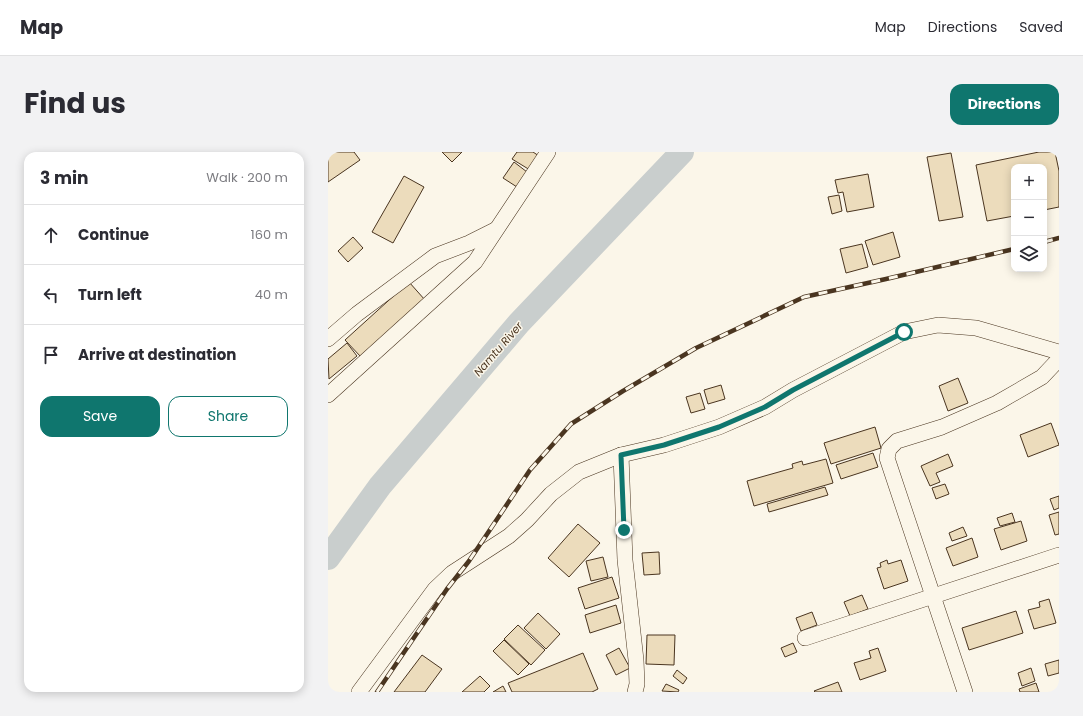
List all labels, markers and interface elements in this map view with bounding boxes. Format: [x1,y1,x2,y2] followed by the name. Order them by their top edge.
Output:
[20,14,63,41] text: Map
[875,17,906,37] text: Map
[928,17,997,37] text: Directions
[1019,17,1063,37] text: Saved
[24,84,126,123] text: Find us
[950,84,1059,125] button: Directions
[1011,164,1047,272] map controls
[1011,164,1047,200] button: +
[40,166,88,190] text: 3 min
[206,168,288,187] text: Walk · 200 m
[1011,200,1047,236] button: −
[40,224,62,246] icon: ahead
[78,224,149,245] text: Continue
[251,225,288,244] text: 160 m
[1011,236,1047,272] button: layers
[40,284,62,306] icon: left
[78,284,142,305] text: Turn left
[255,285,288,304] text: 40 m
[470,318,527,380] water label: Namtu River
[895,323,913,341] route start
[40,344,62,366] icon: arrive
[78,344,236,365] text: Arrive at destination
[40,396,160,437] button: Save
[168,396,288,437] button: Share
[615,521,633,539] route end

